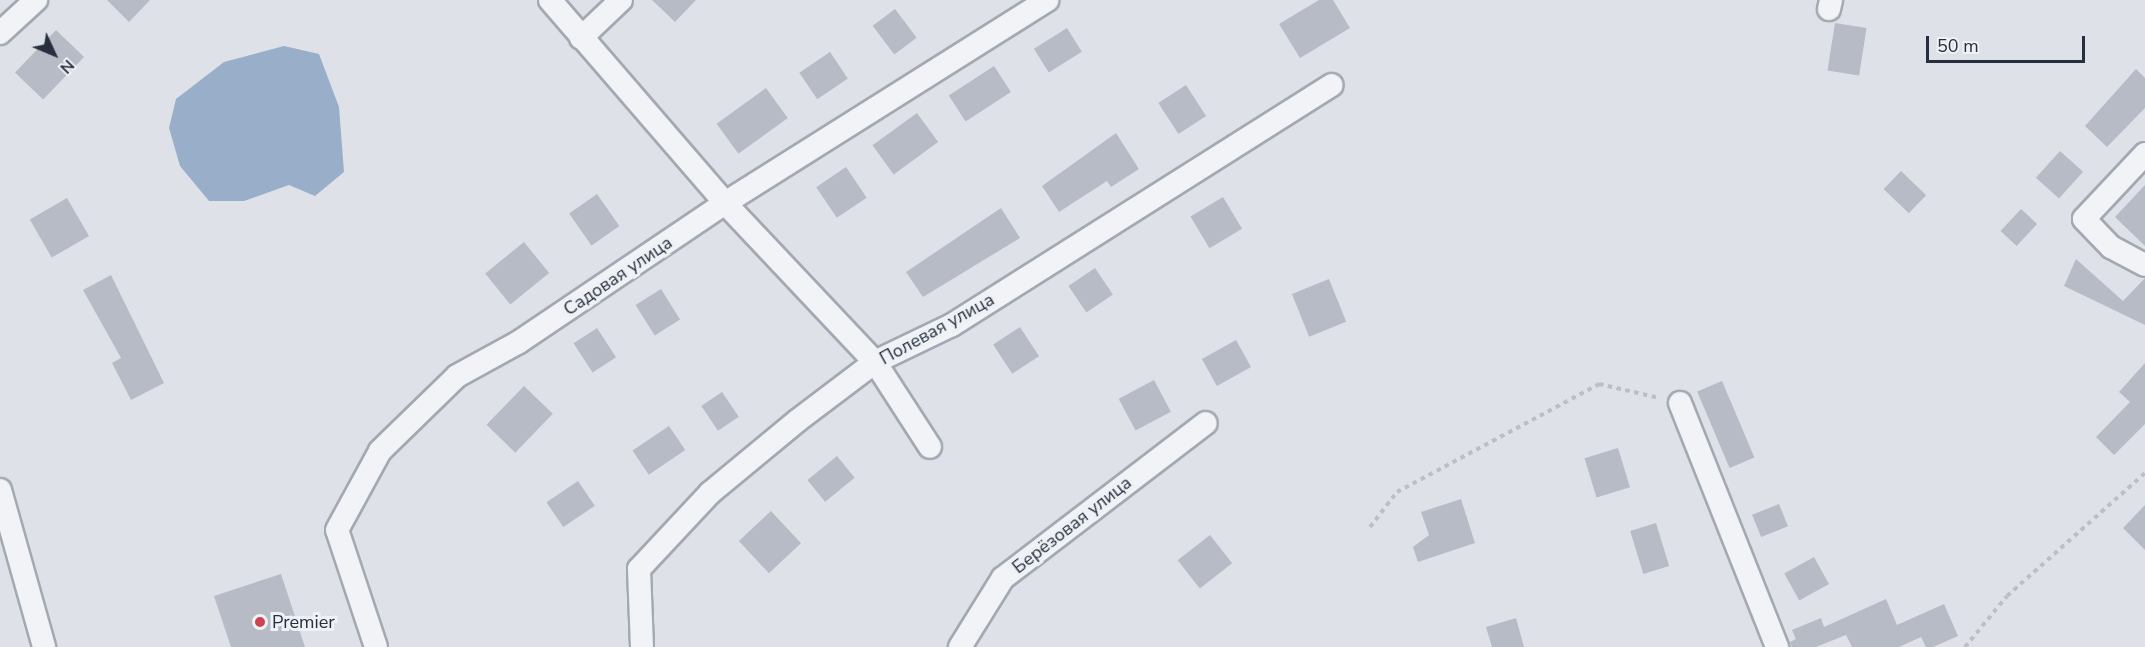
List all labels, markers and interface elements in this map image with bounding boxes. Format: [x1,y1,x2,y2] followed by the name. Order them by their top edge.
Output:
[24,24,84,84] north arrow
[1929,24,2088,62] scale bar
[1937,34,1979,58] text: 50 m
[55,55,79,78] text: N
[560,232,676,320] street label: Садовая улица
[876,289,998,369] street label: Полевая улица
[1008,472,1136,578] street label: Берёзовая улица
[272,611,335,633] place label: Premier
[253,615,267,629] marker: Premier

